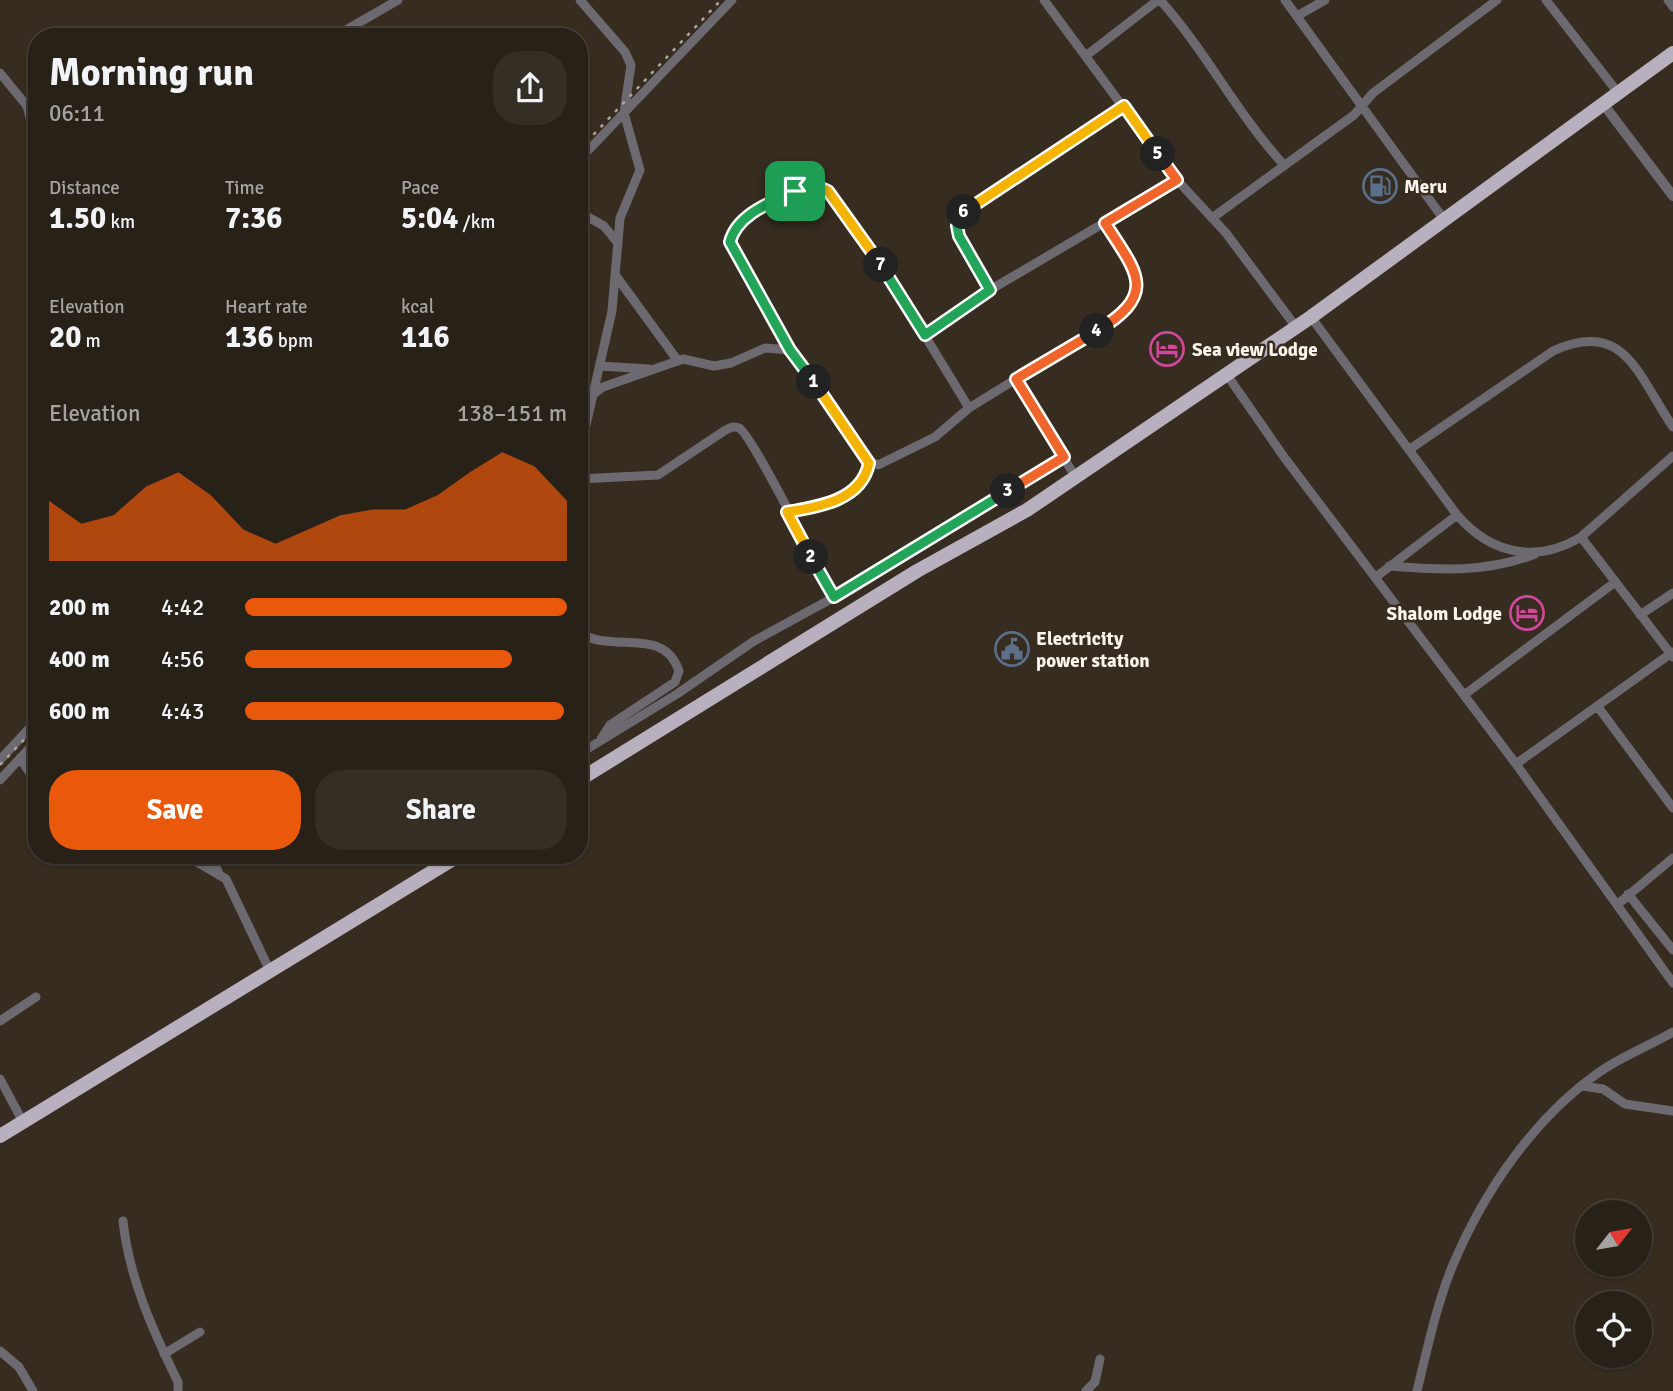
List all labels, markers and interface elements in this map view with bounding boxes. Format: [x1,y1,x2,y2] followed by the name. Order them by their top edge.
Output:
[49,49,254,96] text: Morning run
[493,51,567,125] button: share
[49,99,105,128] text: 06:11
[1140,136,1176,172] pin: 5
[1152,141,1163,165] text: 5
[765,161,825,221] pin
[1361,167,1399,205] fuel station icon: Meru
[776,172,814,210] icon: arrive
[1404,175,1447,199] place label: Meru
[49,176,120,200] text: Distance
[225,176,264,200] text: Time
[401,176,439,200] text: Pace
[946,194,982,230] pin: 6
[958,199,969,223] text: 6
[49,200,106,237] text: 1.50
[225,200,282,237] text: 7:36
[401,200,458,237] text: 5:04
[106,210,135,234] text: km
[458,210,495,234] text: /km
[864,247,898,282] pin: 7
[875,252,886,276] text: 7
[49,295,125,319] text: Elevation
[225,295,307,319] text: Heart rate
[401,295,434,319] text: kcal
[1080,314,1114,348] pin: 4
[1091,318,1102,342] text: 4
[49,319,81,356] text: 20
[225,319,274,356] text: 136
[401,319,450,356] text: 116
[81,329,101,353] text: m
[274,329,313,353] text: bpm
[1148,330,1186,368] hotel icon: Sea view Lodge
[1192,338,1318,362] place label: Sea view Lodge
[796,364,832,400] pin: 1
[808,369,819,393] text: 1
[49,399,141,428] text: Elevation
[457,399,567,428] text: 138–151 m
[990,474,1026,508] pin: 3
[1002,478,1013,502] text: 3
[794,540,828,574] pin: 2
[805,544,816,568] text: 2
[49,593,110,622] text: 200 m
[161,593,204,622] text: 4:42
[1508,594,1546,632] hotel icon: Shalom Lodge
[1387,602,1502,626] place label: Shalom Lodge
[1036,627,1150,673] place label: Electricity power station
[993,630,1031,668] public building icon: Electricity power station
[49,645,110,674] text: 400 m
[161,645,204,674] text: 4:56
[49,697,110,726] text: 600 m
[161,697,204,726] text: 4:43
[49,770,301,850] button: Save
[315,770,567,850] button: Share
[1575,1200,1652,1278] north arrow
[1575,1200,1652,1368] map controls
[1575,1291,1652,1368] button: locate

